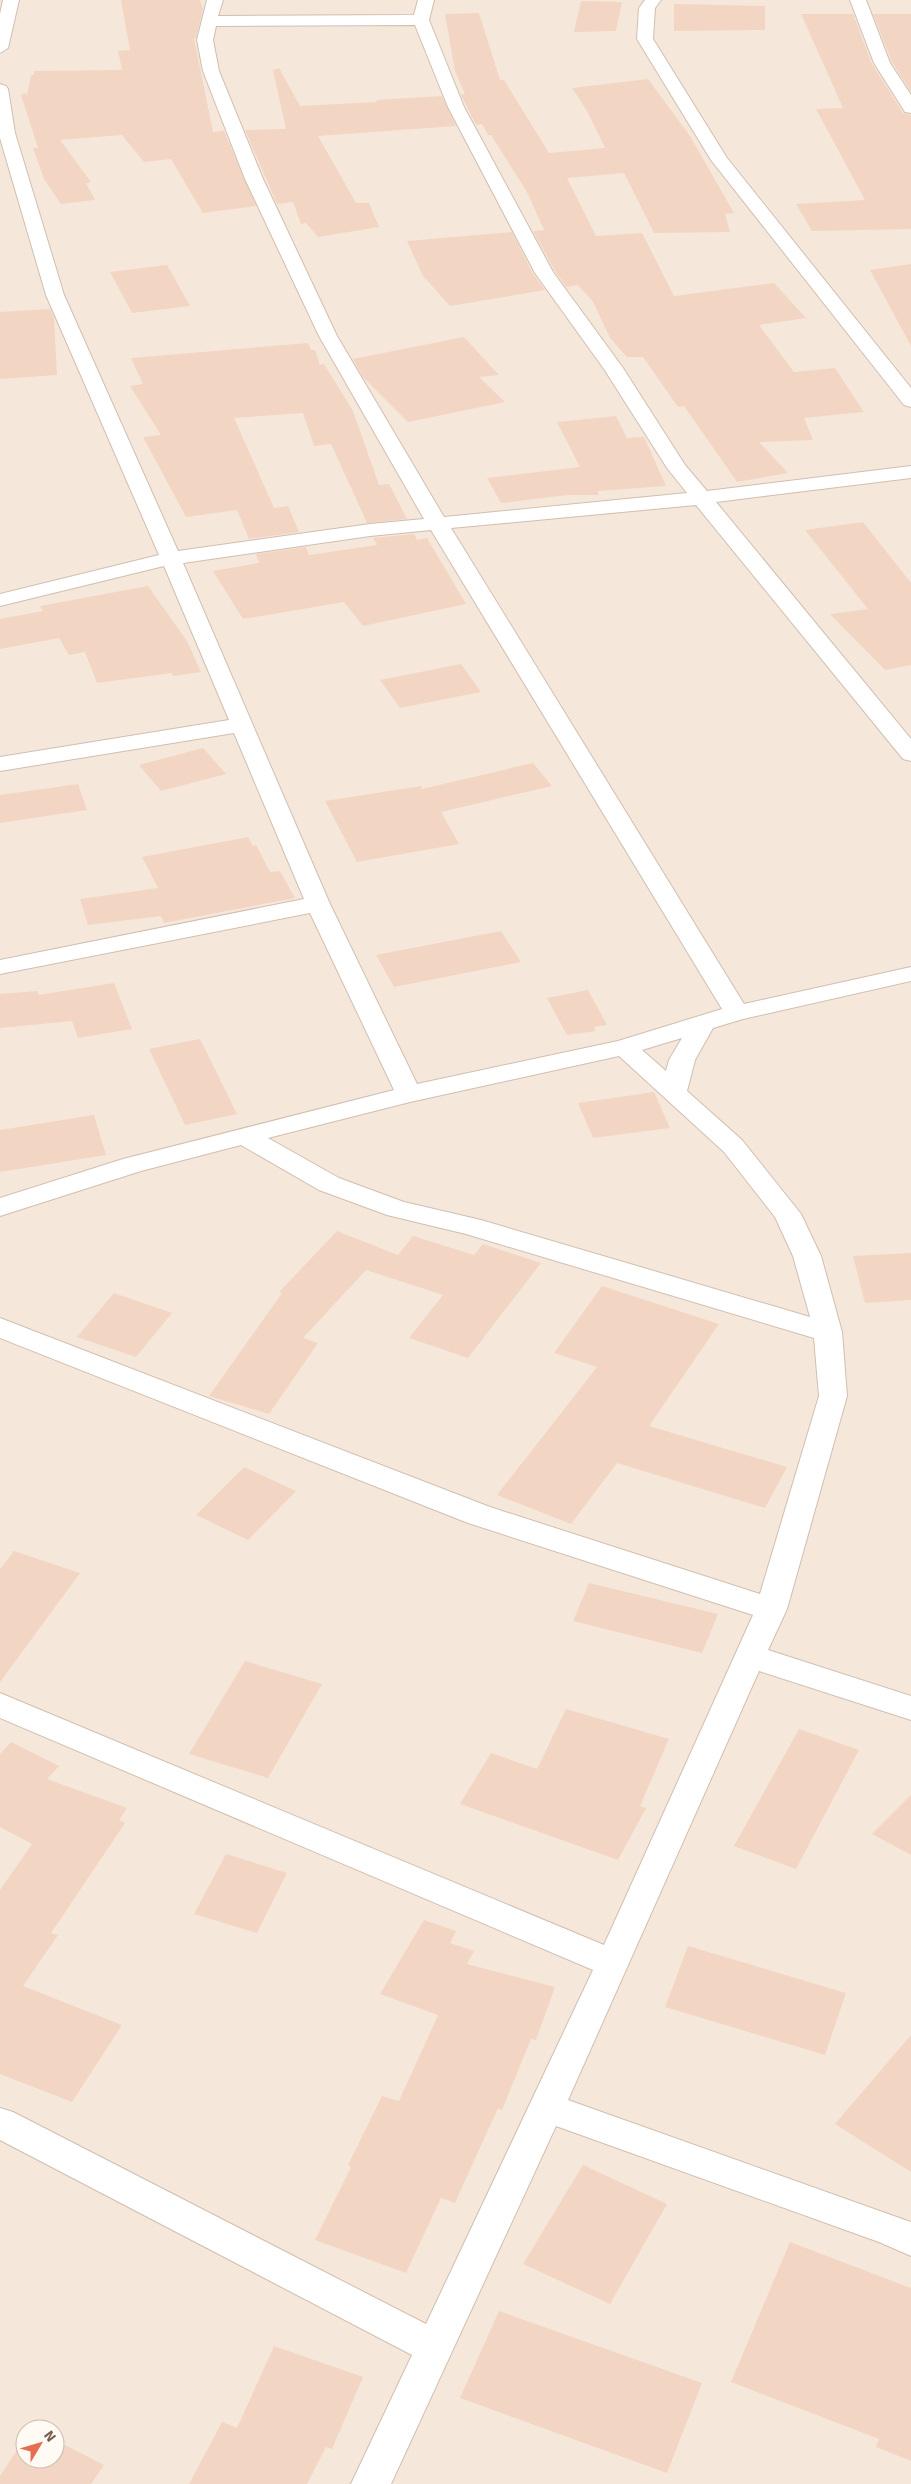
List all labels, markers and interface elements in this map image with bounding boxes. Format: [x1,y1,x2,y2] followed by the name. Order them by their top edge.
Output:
[15,2419,65,2469] north arrow
[40,2427,60,2445] text: N

